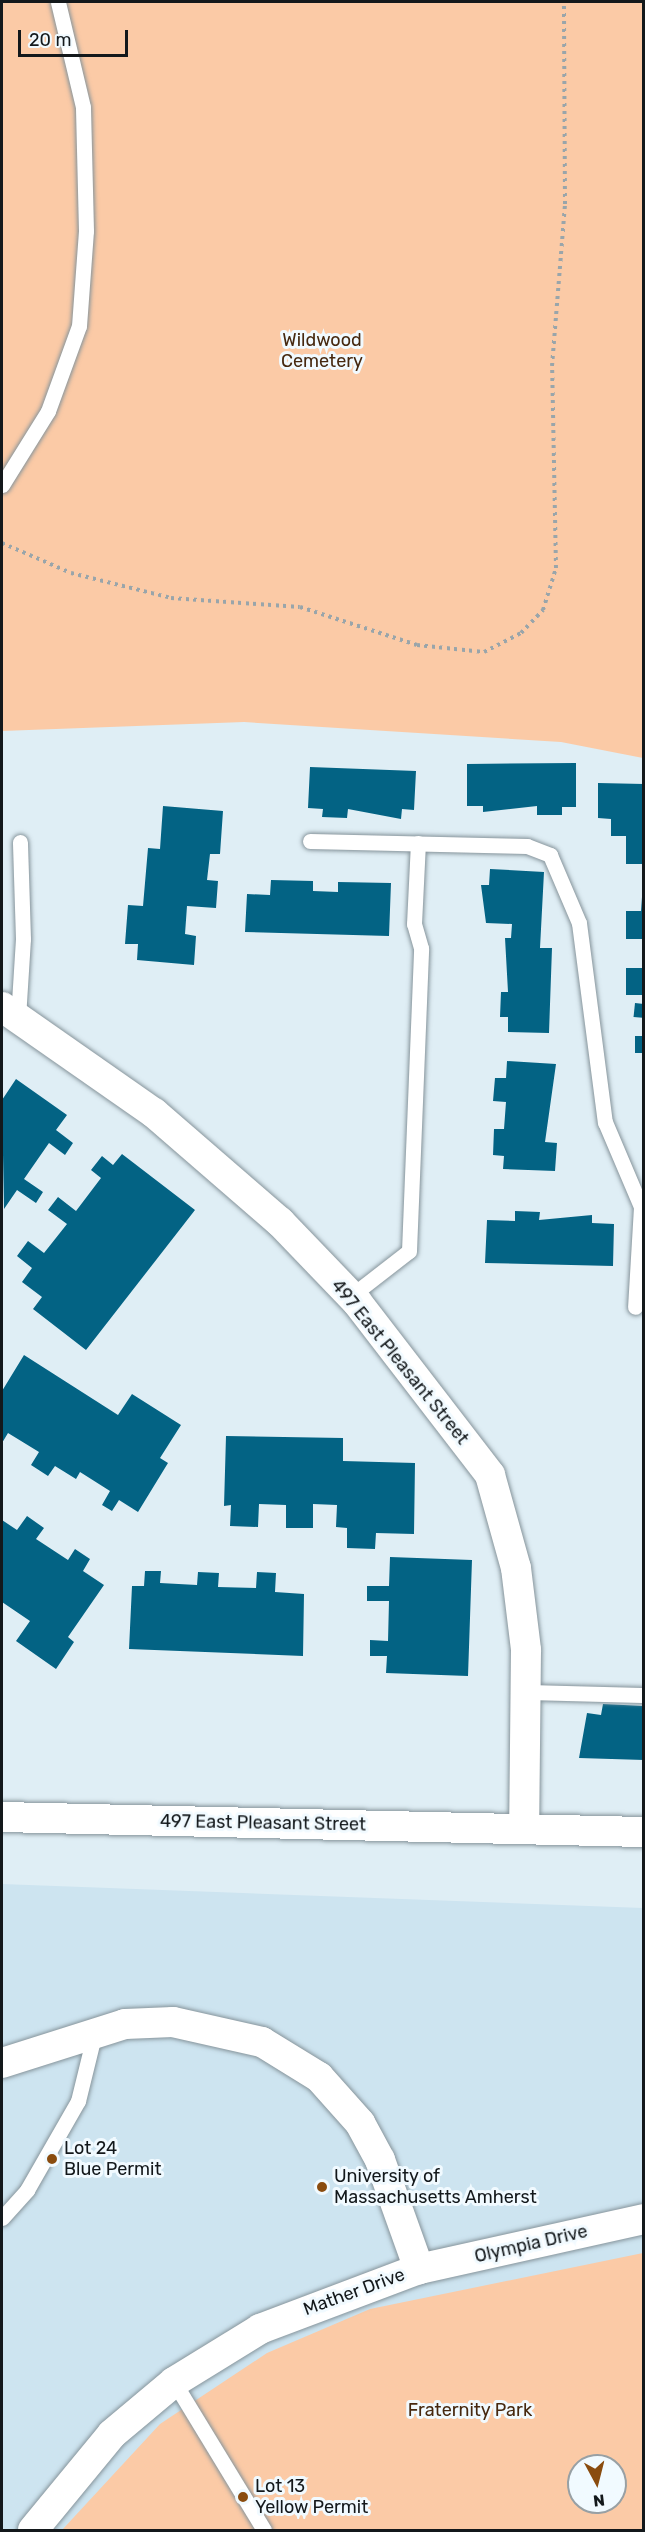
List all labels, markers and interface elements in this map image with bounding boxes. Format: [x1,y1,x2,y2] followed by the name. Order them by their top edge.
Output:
[21,18,130,56] scale bar
[29,29,71,51] text: 20 m
[281,330,363,372] park label: Wildwood Cemetery
[327,1275,473,1449] street label: 497 East Pleasant Street
[160,1810,366,1836] street label: 497 East Pleasant Street
[64,2138,161,2180] place label: Lot 24 Blue Permit
[45,2152,59,2166] marker: Lot 24 Blue Permit
[334,2166,537,2208] place label: University of Massachusetts Amherst
[315,2180,329,2194] marker: University of Massachusetts Amherst
[472,2221,590,2267] street label: Olympia Drive
[300,2264,408,2320] street label: Mather Drive
[408,2399,532,2421] park label: Fraternity Park
[567,2454,627,2514] north arrow
[255,2476,369,2518] place label: Lot 13 Yellow Permit
[236,2490,250,2504] marker: Lot 13 Yellow Permit
[592,2490,606,2511] text: N

